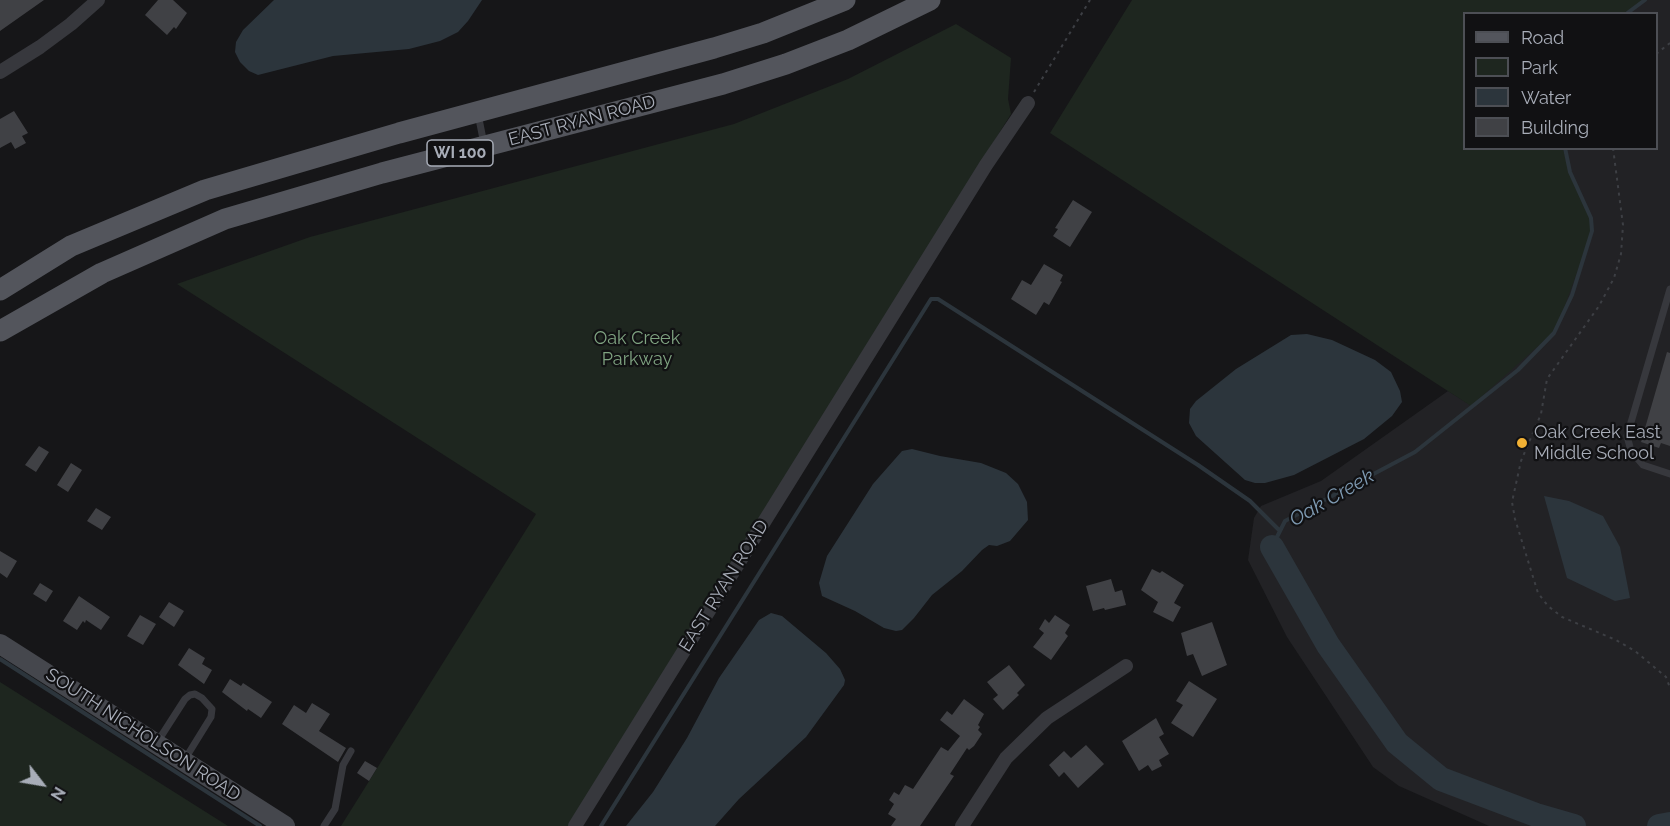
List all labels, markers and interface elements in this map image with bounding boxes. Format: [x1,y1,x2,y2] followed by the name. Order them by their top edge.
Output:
[1463,12,1658,150] legend
[1521,27,1564,48] text: Road
[1521,57,1558,78] text: Park
[1521,87,1571,108] text: Water
[506,91,658,151] street label: EAST RYAN ROAD
[1521,117,1589,138] text: Building
[427,140,493,166] road number: WI 100
[594,328,680,370] park label: Oak Creek Parkway
[1534,422,1660,464] place label: Oak Creek East Middle School
[1515,436,1529,450] marker: Oak Creek East Middle School
[1285,464,1379,532] water label: Oak Creek
[675,516,773,656] street label: EAST RYAN ROAD
[42,664,244,806] street label: SOUTH NICHOLSON ROAD
[12,754,72,814] north arrow

